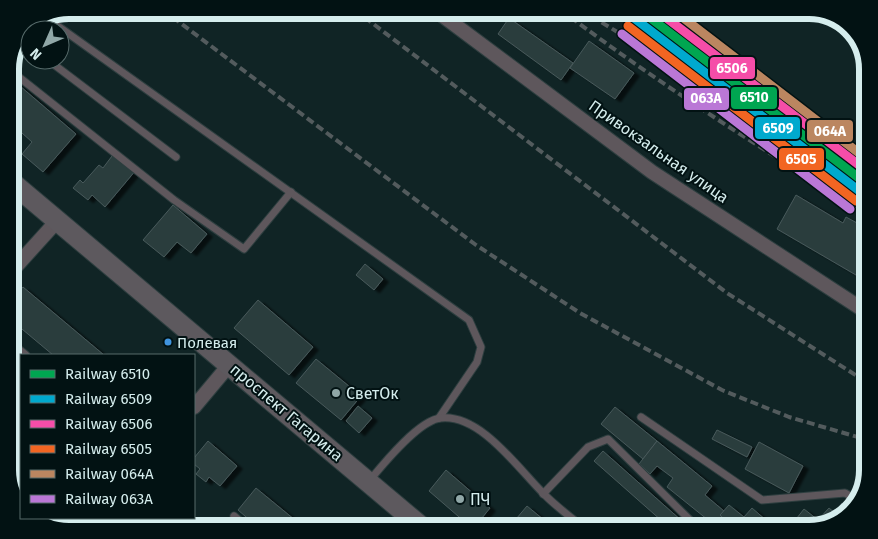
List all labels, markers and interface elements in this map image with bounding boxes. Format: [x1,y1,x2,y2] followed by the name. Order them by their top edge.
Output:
[20,20,70,70] north arrow
[27,45,45,63] text: N
[709,56,756,80] line badge: 6506
[716,60,748,77] text: 6506
[730,86,778,110] line badge: 6510
[683,87,730,111] line badge: 063А
[739,89,769,106] text: 6510
[690,90,722,107] text: 063А
[585,96,732,207] street label: Привокзальная улица
[754,116,801,140] line badge: 6509
[806,119,854,143] line badge: 064А
[762,120,794,137] text: 6509
[814,123,847,140] text: 064А
[778,147,825,171] line badge: 6505
[785,151,817,168] text: 6505
[177,334,237,352] place label: Полевая
[163,337,173,347] marker: Полевая
[20,354,195,519] legend
[226,360,347,465] street label: проспект Гагарина
[65,365,150,383] text: Railway 6510
[346,384,399,403] place label: СветОк
[330,387,342,399] marker: СветОк
[65,390,152,408] text: Railway 6509
[65,415,152,433] text: Railway 6506
[65,440,152,458] text: Railway 6505
[65,465,154,483] text: Railway 064А
[65,490,153,508] text: Railway 063А
[470,490,491,509] place label: ПЧ
[454,493,466,505] marker: ПЧ

